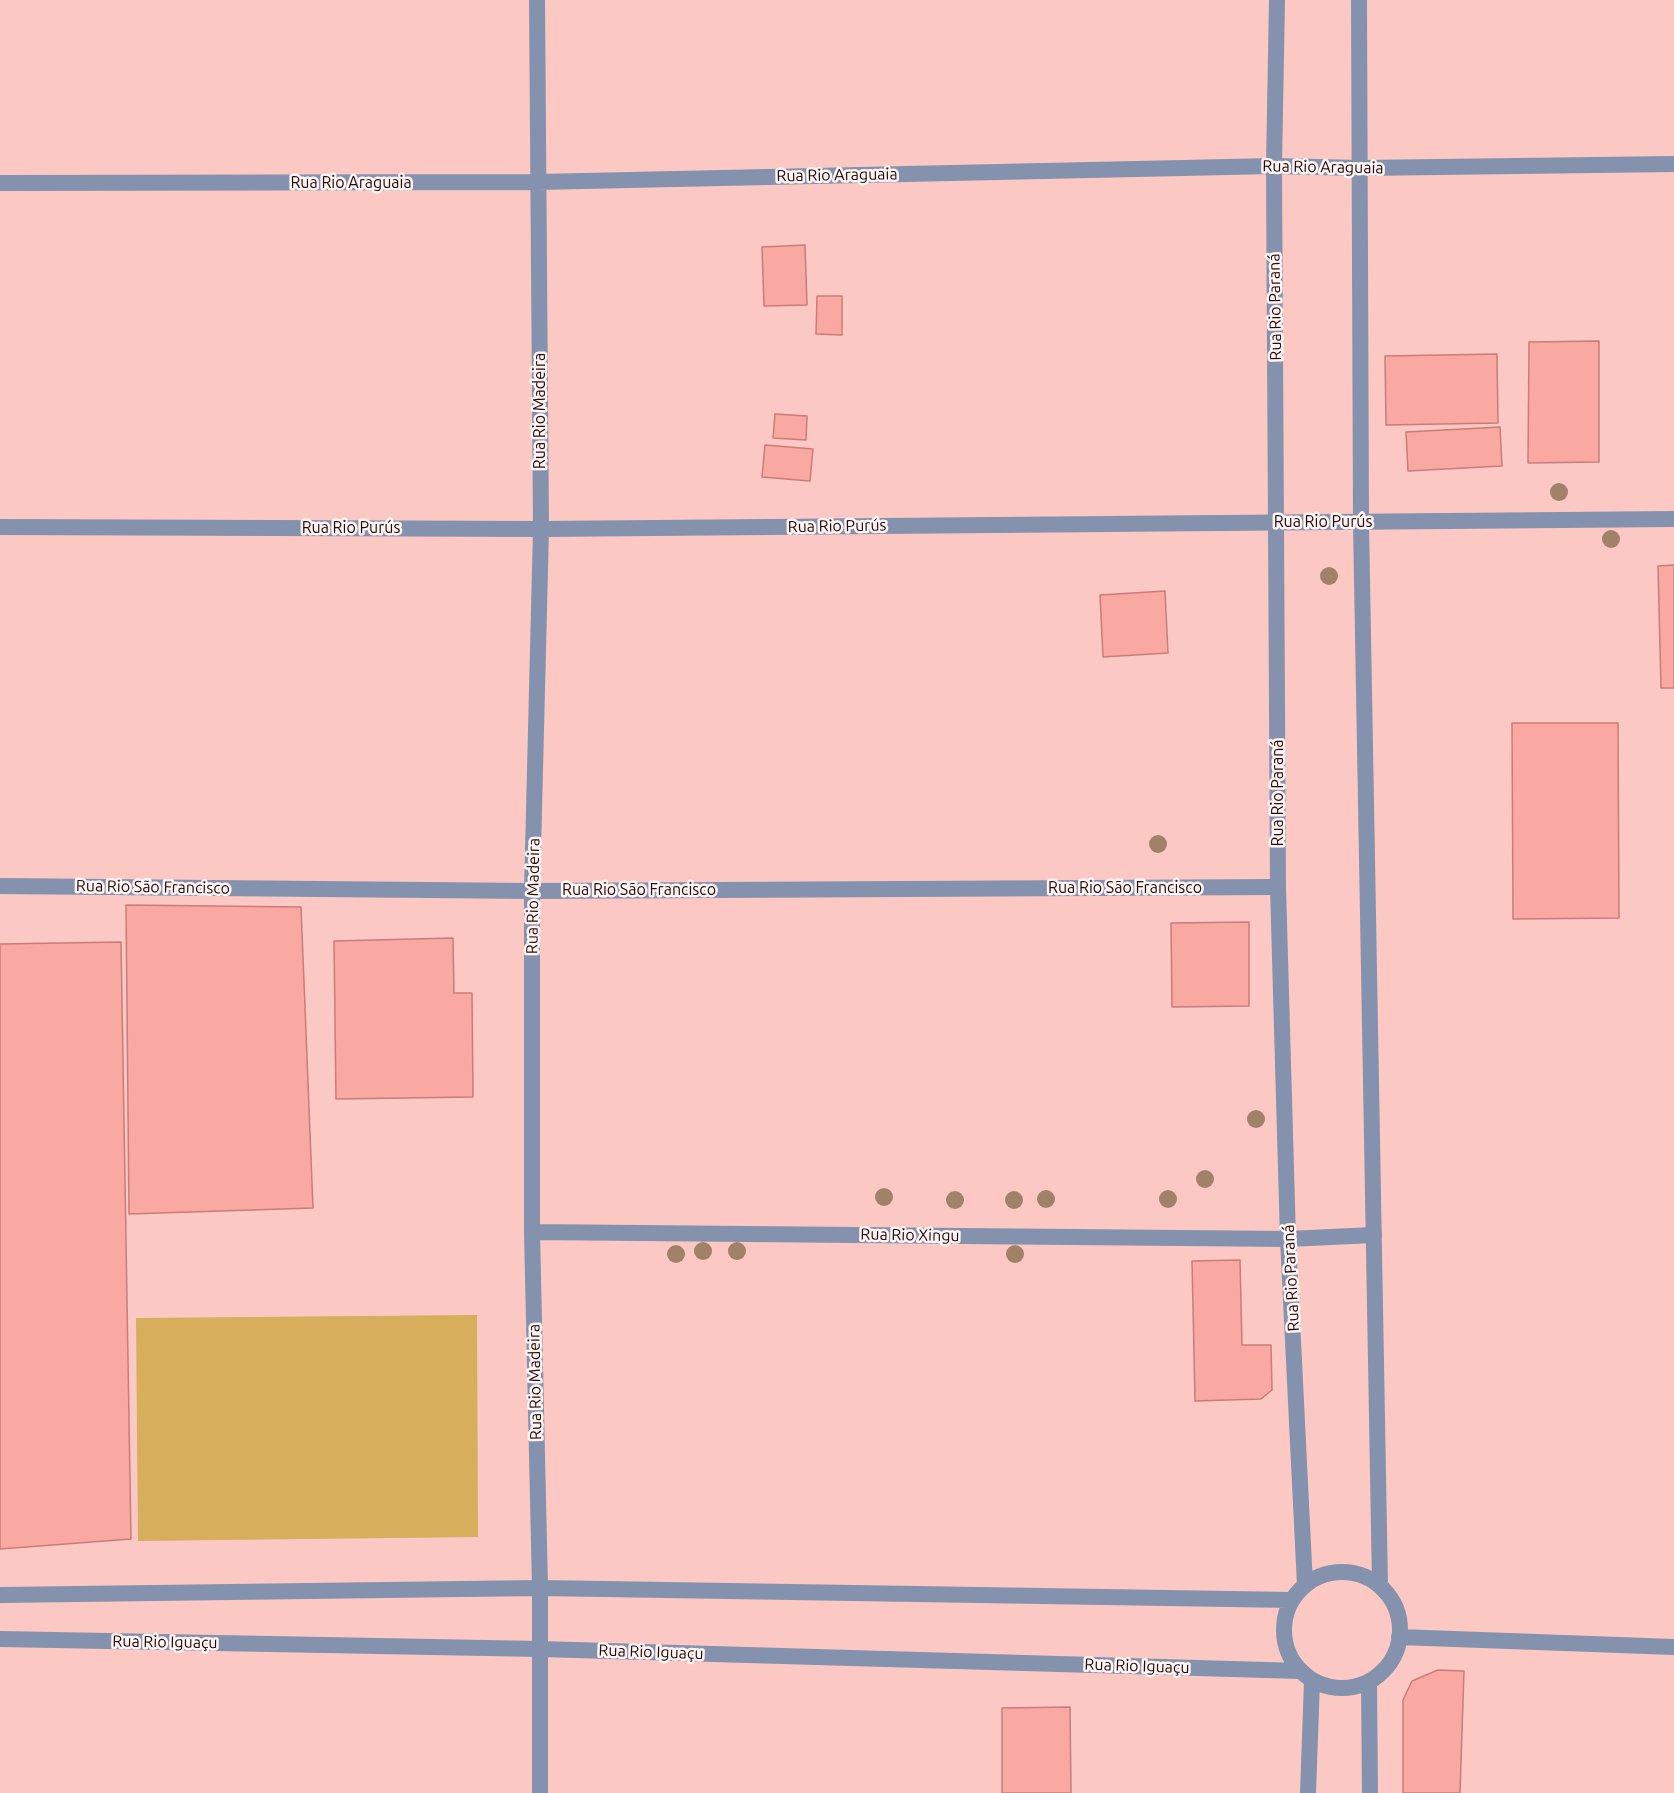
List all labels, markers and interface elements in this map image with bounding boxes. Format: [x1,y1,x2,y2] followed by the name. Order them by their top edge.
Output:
[1262,156,1384,178] street label: Rua Rio Araguaia
[776,164,898,186] street label: Rua Rio Araguaia
[290,173,412,193] street label: Rua Rio Araguaia
[1264,253,1286,361] street label: Rua Rio Paraná
[530,353,550,469] street label: Rua Rio Madeira
[1274,512,1372,532] street label: Rua Rio Purús
[787,516,887,536] street label: Rua Rio Purús
[302,518,400,538] street label: Rua Rio Purús
[1268,739,1288,847] street label: Rua Rio Paraná
[522,838,544,954] street label: Rua Rio Madeira
[76,876,230,898] street label: Rua Rio São Francisco
[1048,878,1202,898] street label: Rua Rio São Francisco
[562,880,716,900] street label: Rua Rio São Francisco
[1279,1224,1303,1332] street label: Rua Rio Paraná
[860,1225,960,1245] street label: Rua Rio Xingu
[524,1324,546,1440] street label: Rua Rio Madeira
[112,1631,218,1653] street label: Rua Rio Iguaçu
[598,1641,704,1663] street label: Rua Rio Iguaçu
[1084,1655,1190,1677] street label: Rua Rio Iguaçu

